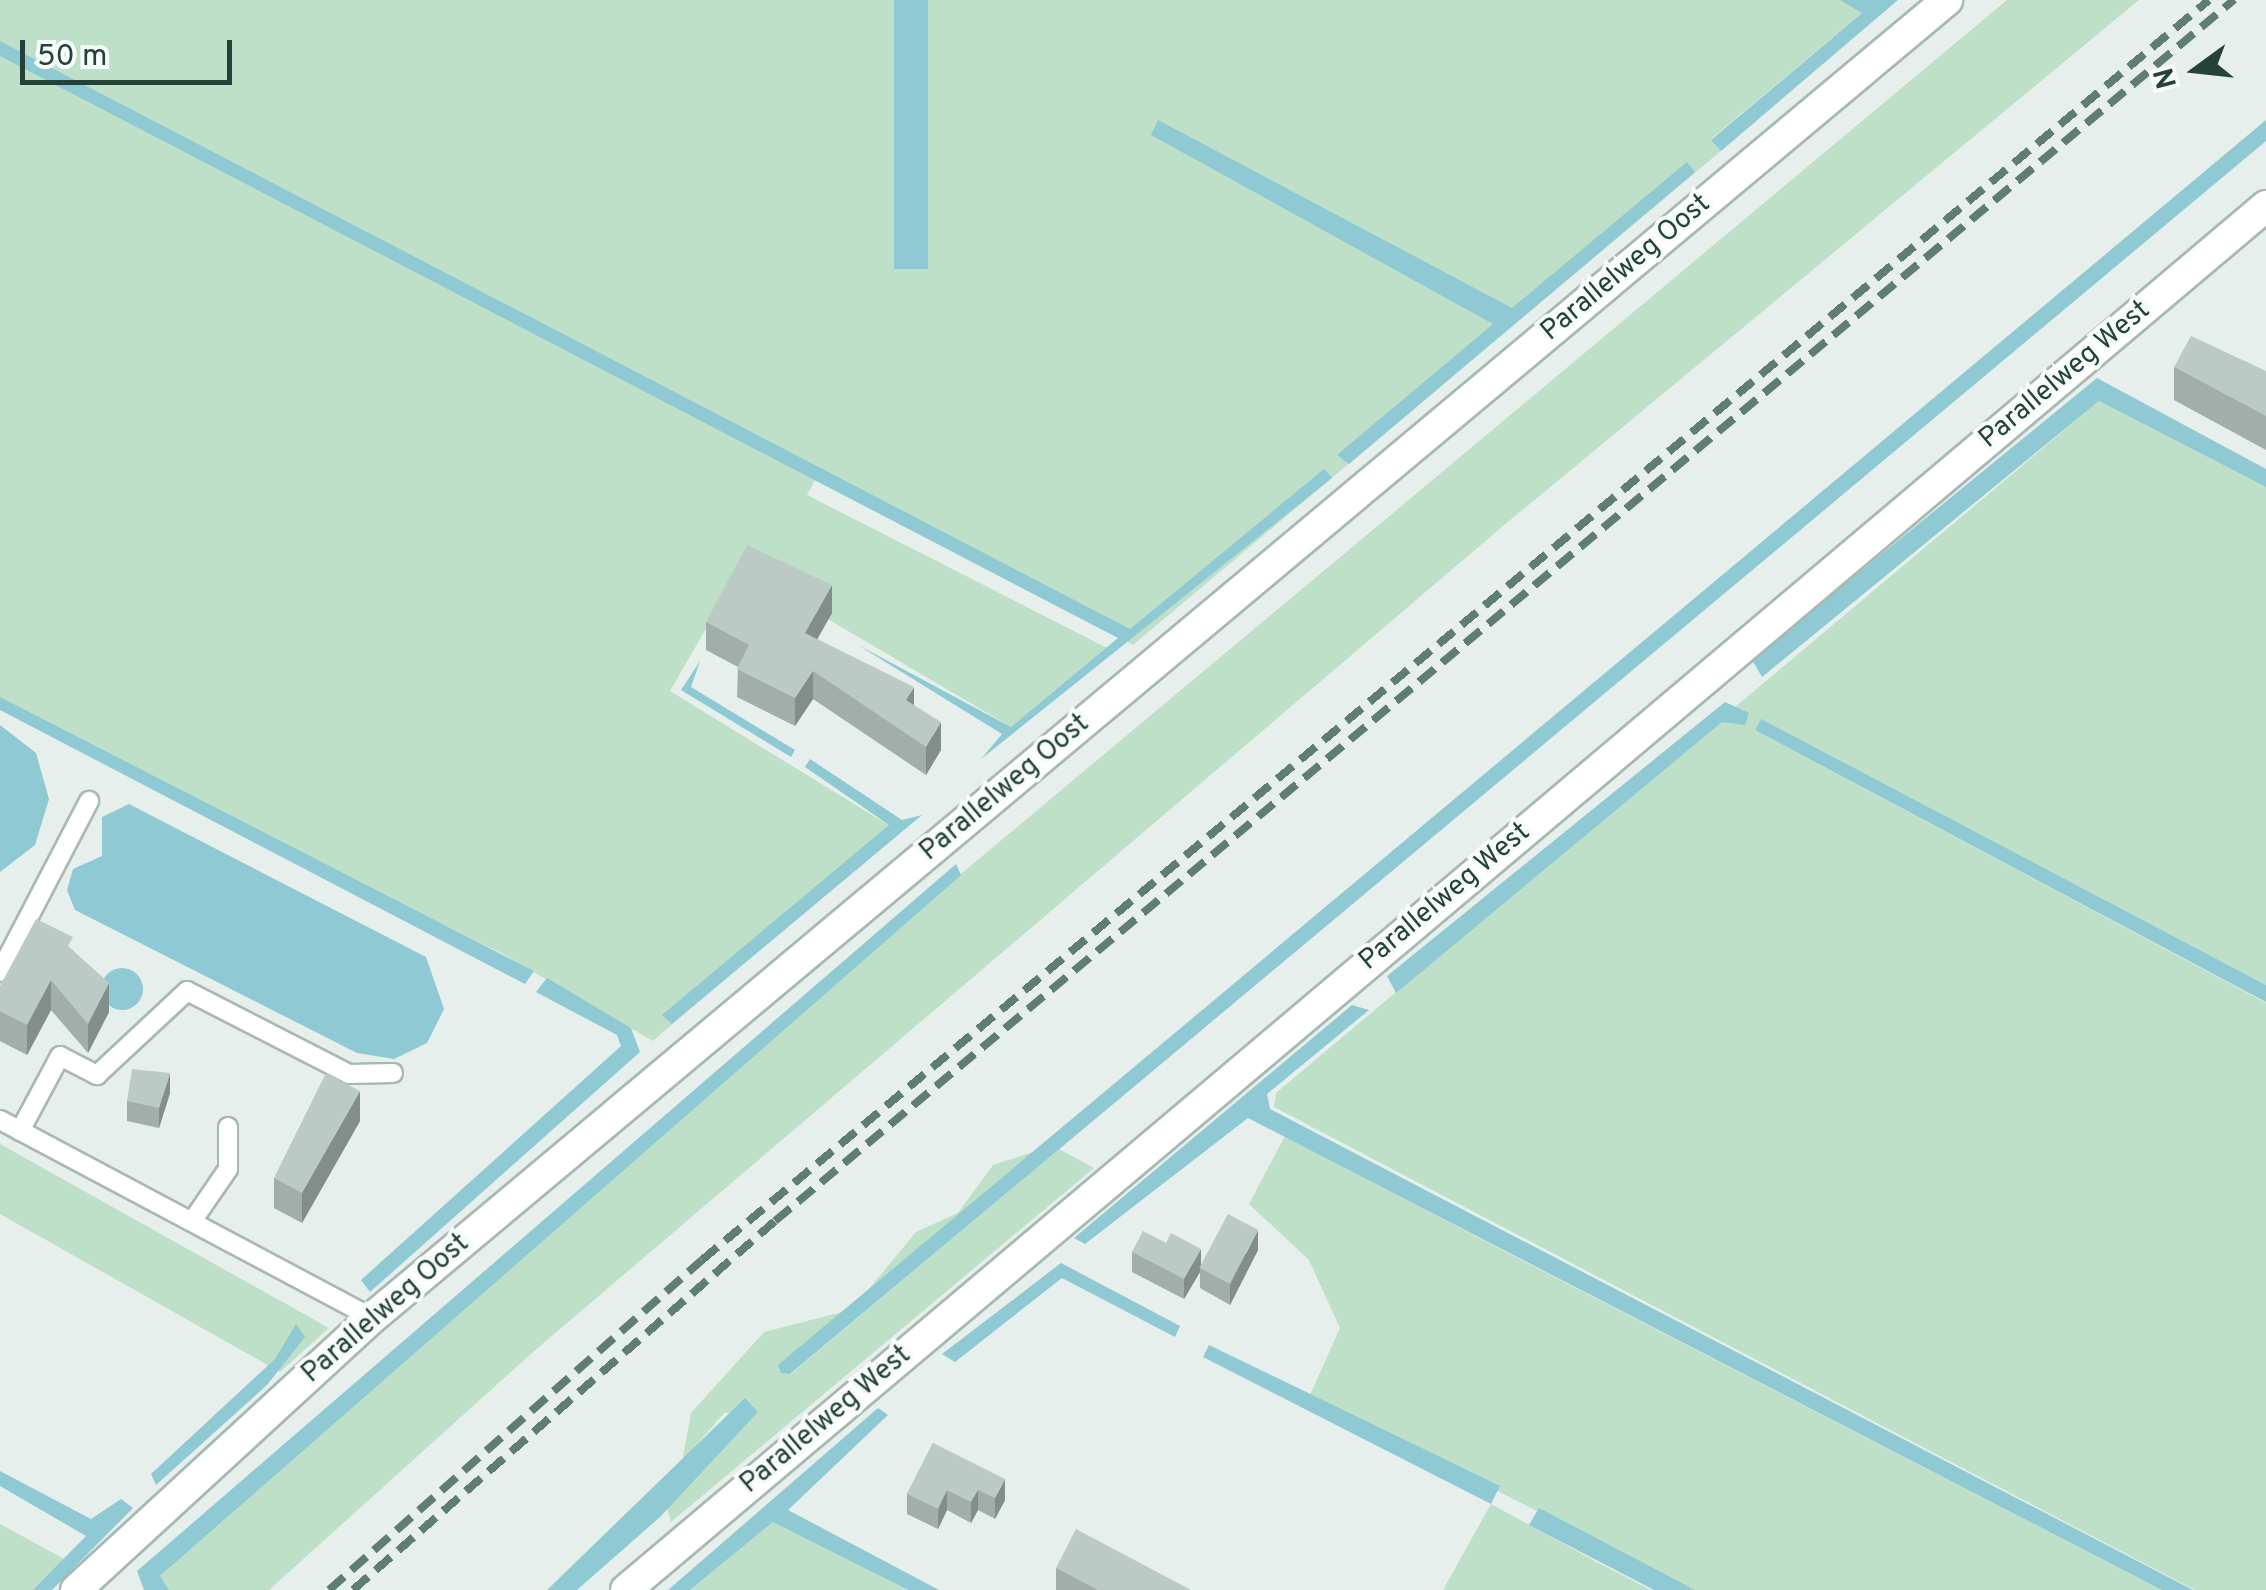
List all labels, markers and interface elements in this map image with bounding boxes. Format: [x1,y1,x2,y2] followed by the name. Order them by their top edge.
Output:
[25,20,238,82] scale bar
[2146,20,2246,120] north arrow
[37,39,107,76] text: 50 m
[2147,63,2187,92] text: N
[1534,187,1718,349] street label: Parallelweg Oost
[1973,294,2157,456] street label: Parallelweg West
[913,707,1097,869] street label: Parallelweg Oost
[1353,816,1537,978] street label: Parallelweg West
[295,1227,477,1391] street label: Parallelweg Oost
[734,1339,918,1501] street label: Parallelweg West

